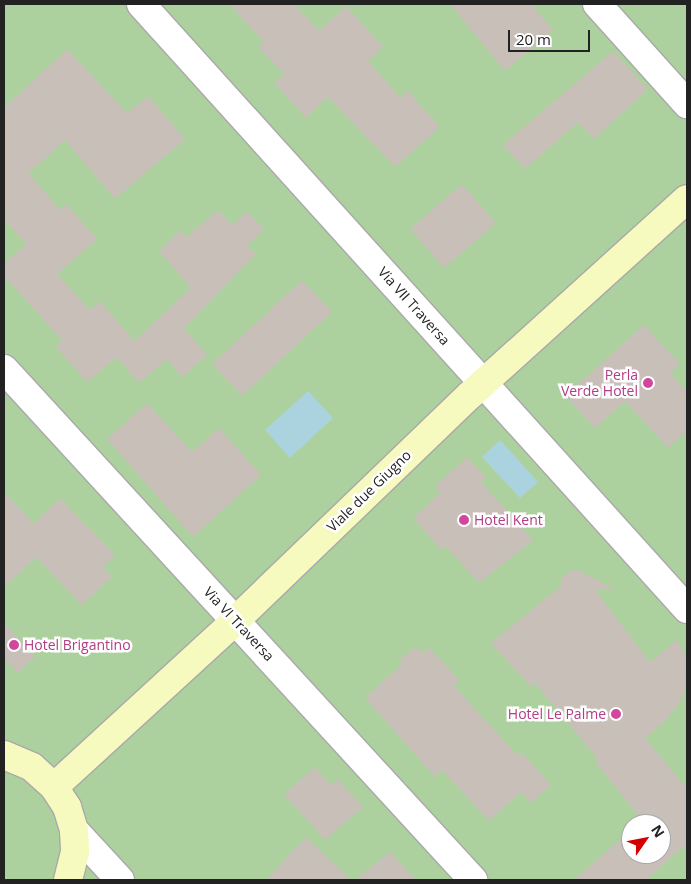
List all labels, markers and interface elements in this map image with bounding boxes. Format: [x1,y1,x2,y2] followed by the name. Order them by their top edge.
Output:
[511,20,594,52] scale bar
[516,29,551,49] text: 20 m
[375,263,453,349] street label: Via VII Traversa
[561,367,638,400] place label: Perla Verde Hotel
[642,377,654,389] marker: Perla Verde Hotel
[324,447,414,535] street label: Viale due Giugno
[474,512,543,528] place label: Hotel Kent
[458,514,470,526] marker: Hotel Kent
[200,583,278,665] street label: Via VI Traversa
[24,637,131,653] place label: Hotel Brigantino
[8,639,20,651] marker: Hotel Brigantino
[508,706,606,722] place label: Hotel Le Palme
[610,708,622,720] marker: Hotel Le Palme
[621,814,671,864] north arrow
[647,821,669,841] text: N

